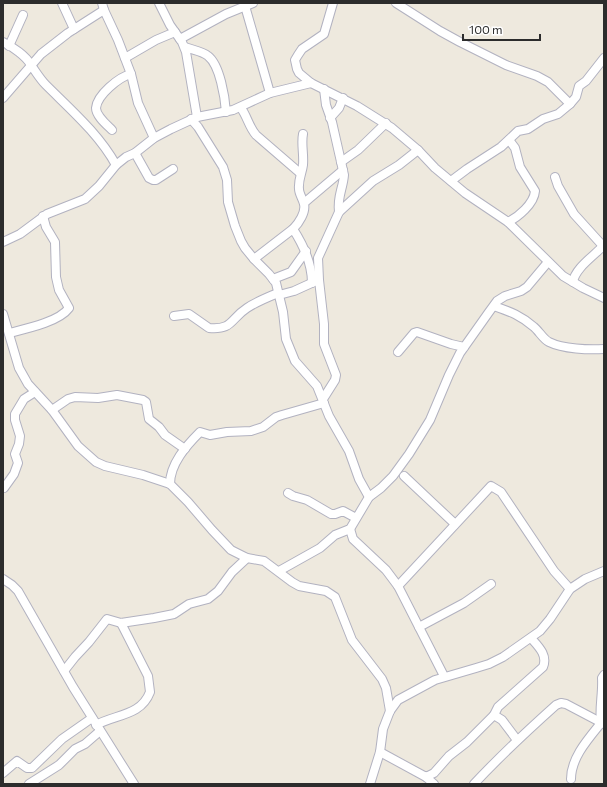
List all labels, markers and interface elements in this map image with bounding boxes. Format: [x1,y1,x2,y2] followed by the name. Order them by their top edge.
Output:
[463,16,540,42] scale bar
[469,22,503,36] text: 100 m

